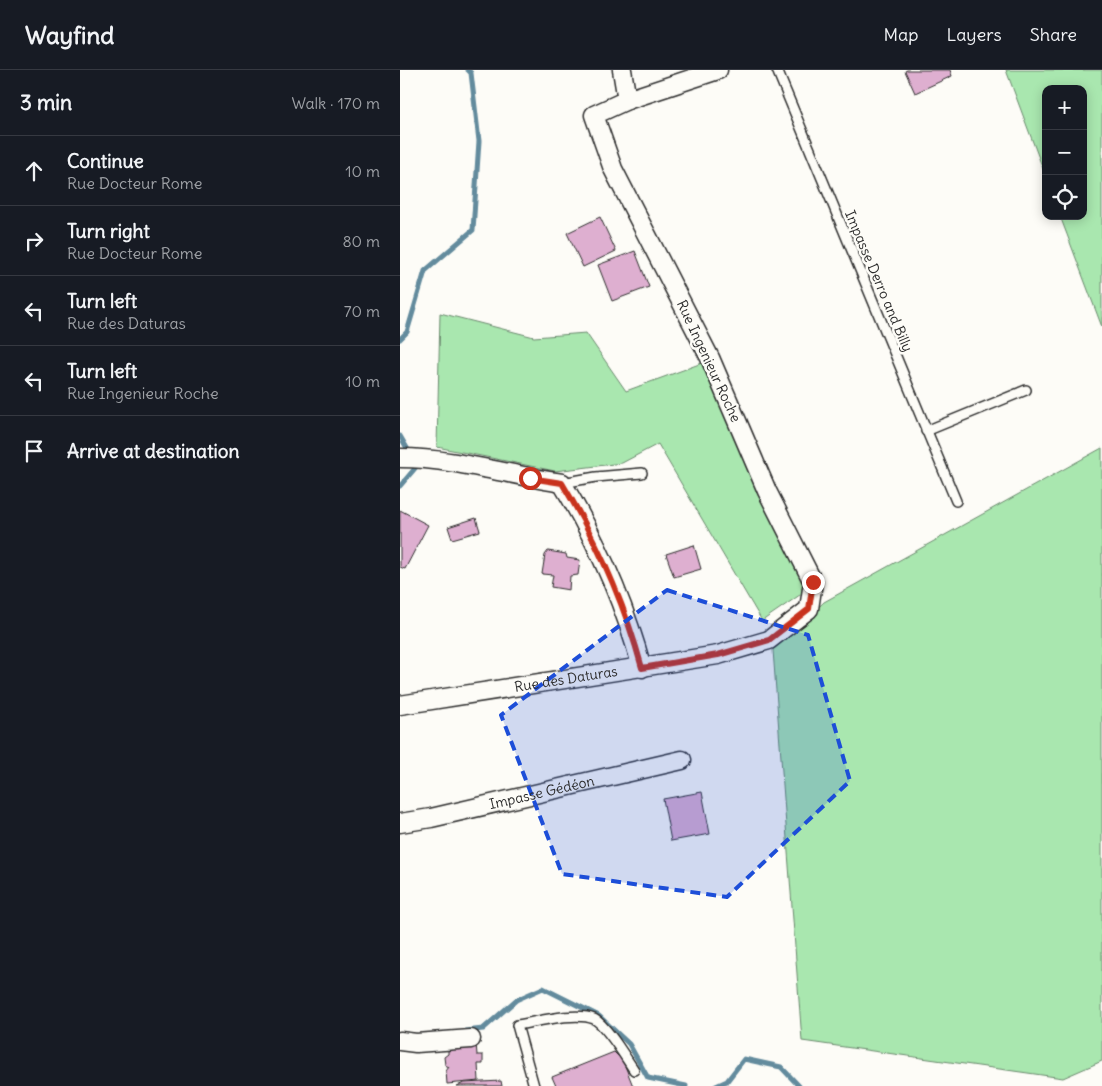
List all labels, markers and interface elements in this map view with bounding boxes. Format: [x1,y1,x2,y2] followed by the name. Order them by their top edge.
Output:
[25,20,114,50] text: Wayfind
[883,23,918,46] text: Map
[946,23,1002,46] text: Layers
[1030,23,1077,46] text: Share
[1042,85,1087,220] map controls
[1042,85,1087,130] button: +
[20,89,72,116] text: 3 min
[291,93,380,113] text: Walk · 170 m
[1042,130,1087,175] button: −
[67,149,144,173] text: Continue
[20,157,48,185] icon: ahead
[345,161,380,181] text: 10 m
[67,173,202,193] text: Rue Docteur Rome
[1042,175,1087,220] button: locate
[841,208,917,354] street label: Impasse Derro and Billy
[67,219,150,243] text: Turn right
[20,227,48,255] icon: right
[342,231,380,251] text: 80 m
[67,243,202,263] text: Rue Docteur Rome
[67,289,137,313] text: Turn left
[20,297,48,325] icon: left
[673,297,745,425] street label: Rue Ingenieur Roche
[344,301,380,321] text: 70 m
[67,313,186,333] text: Rue des Daturas
[67,359,137,383] text: Turn left
[20,367,48,395] icon: left
[345,371,380,391] text: 10 m
[67,383,219,403] text: Rue Ingenieur Roche
[20,437,48,465] icon: arrive
[67,439,240,463] text: Arrive at destination
[519,467,542,490] route start
[802,571,825,594] route end
[513,662,619,696] street label: Rue des Daturas
[487,772,596,813] street label: Impasse Gédéon

